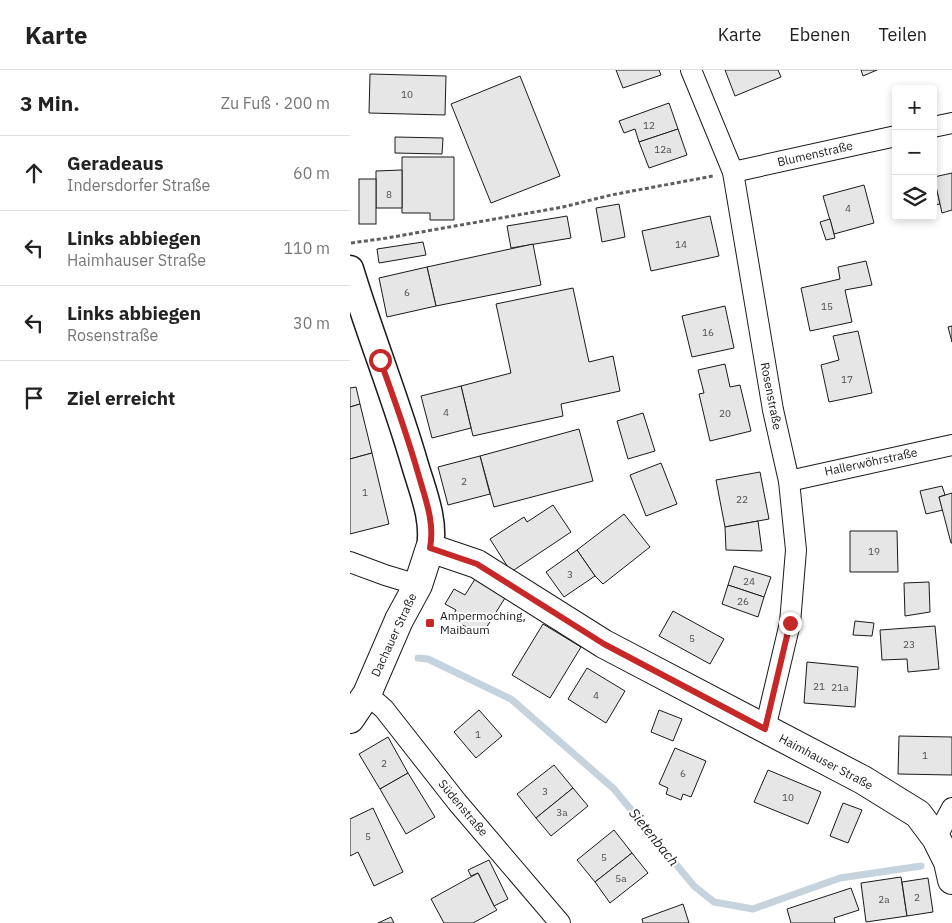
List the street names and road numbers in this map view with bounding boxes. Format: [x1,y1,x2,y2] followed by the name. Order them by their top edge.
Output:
[776,137,854,169] street label: Blumenstraße
[758,361,785,431] street label: Rosenstraße
[823,444,919,479] street label: Hallerwöhrstraße
[368,590,420,679] street label: Dachauer Straße
[777,730,876,793] street label: Haimhauser Straße
[435,776,492,839] street label: Südenstraße

